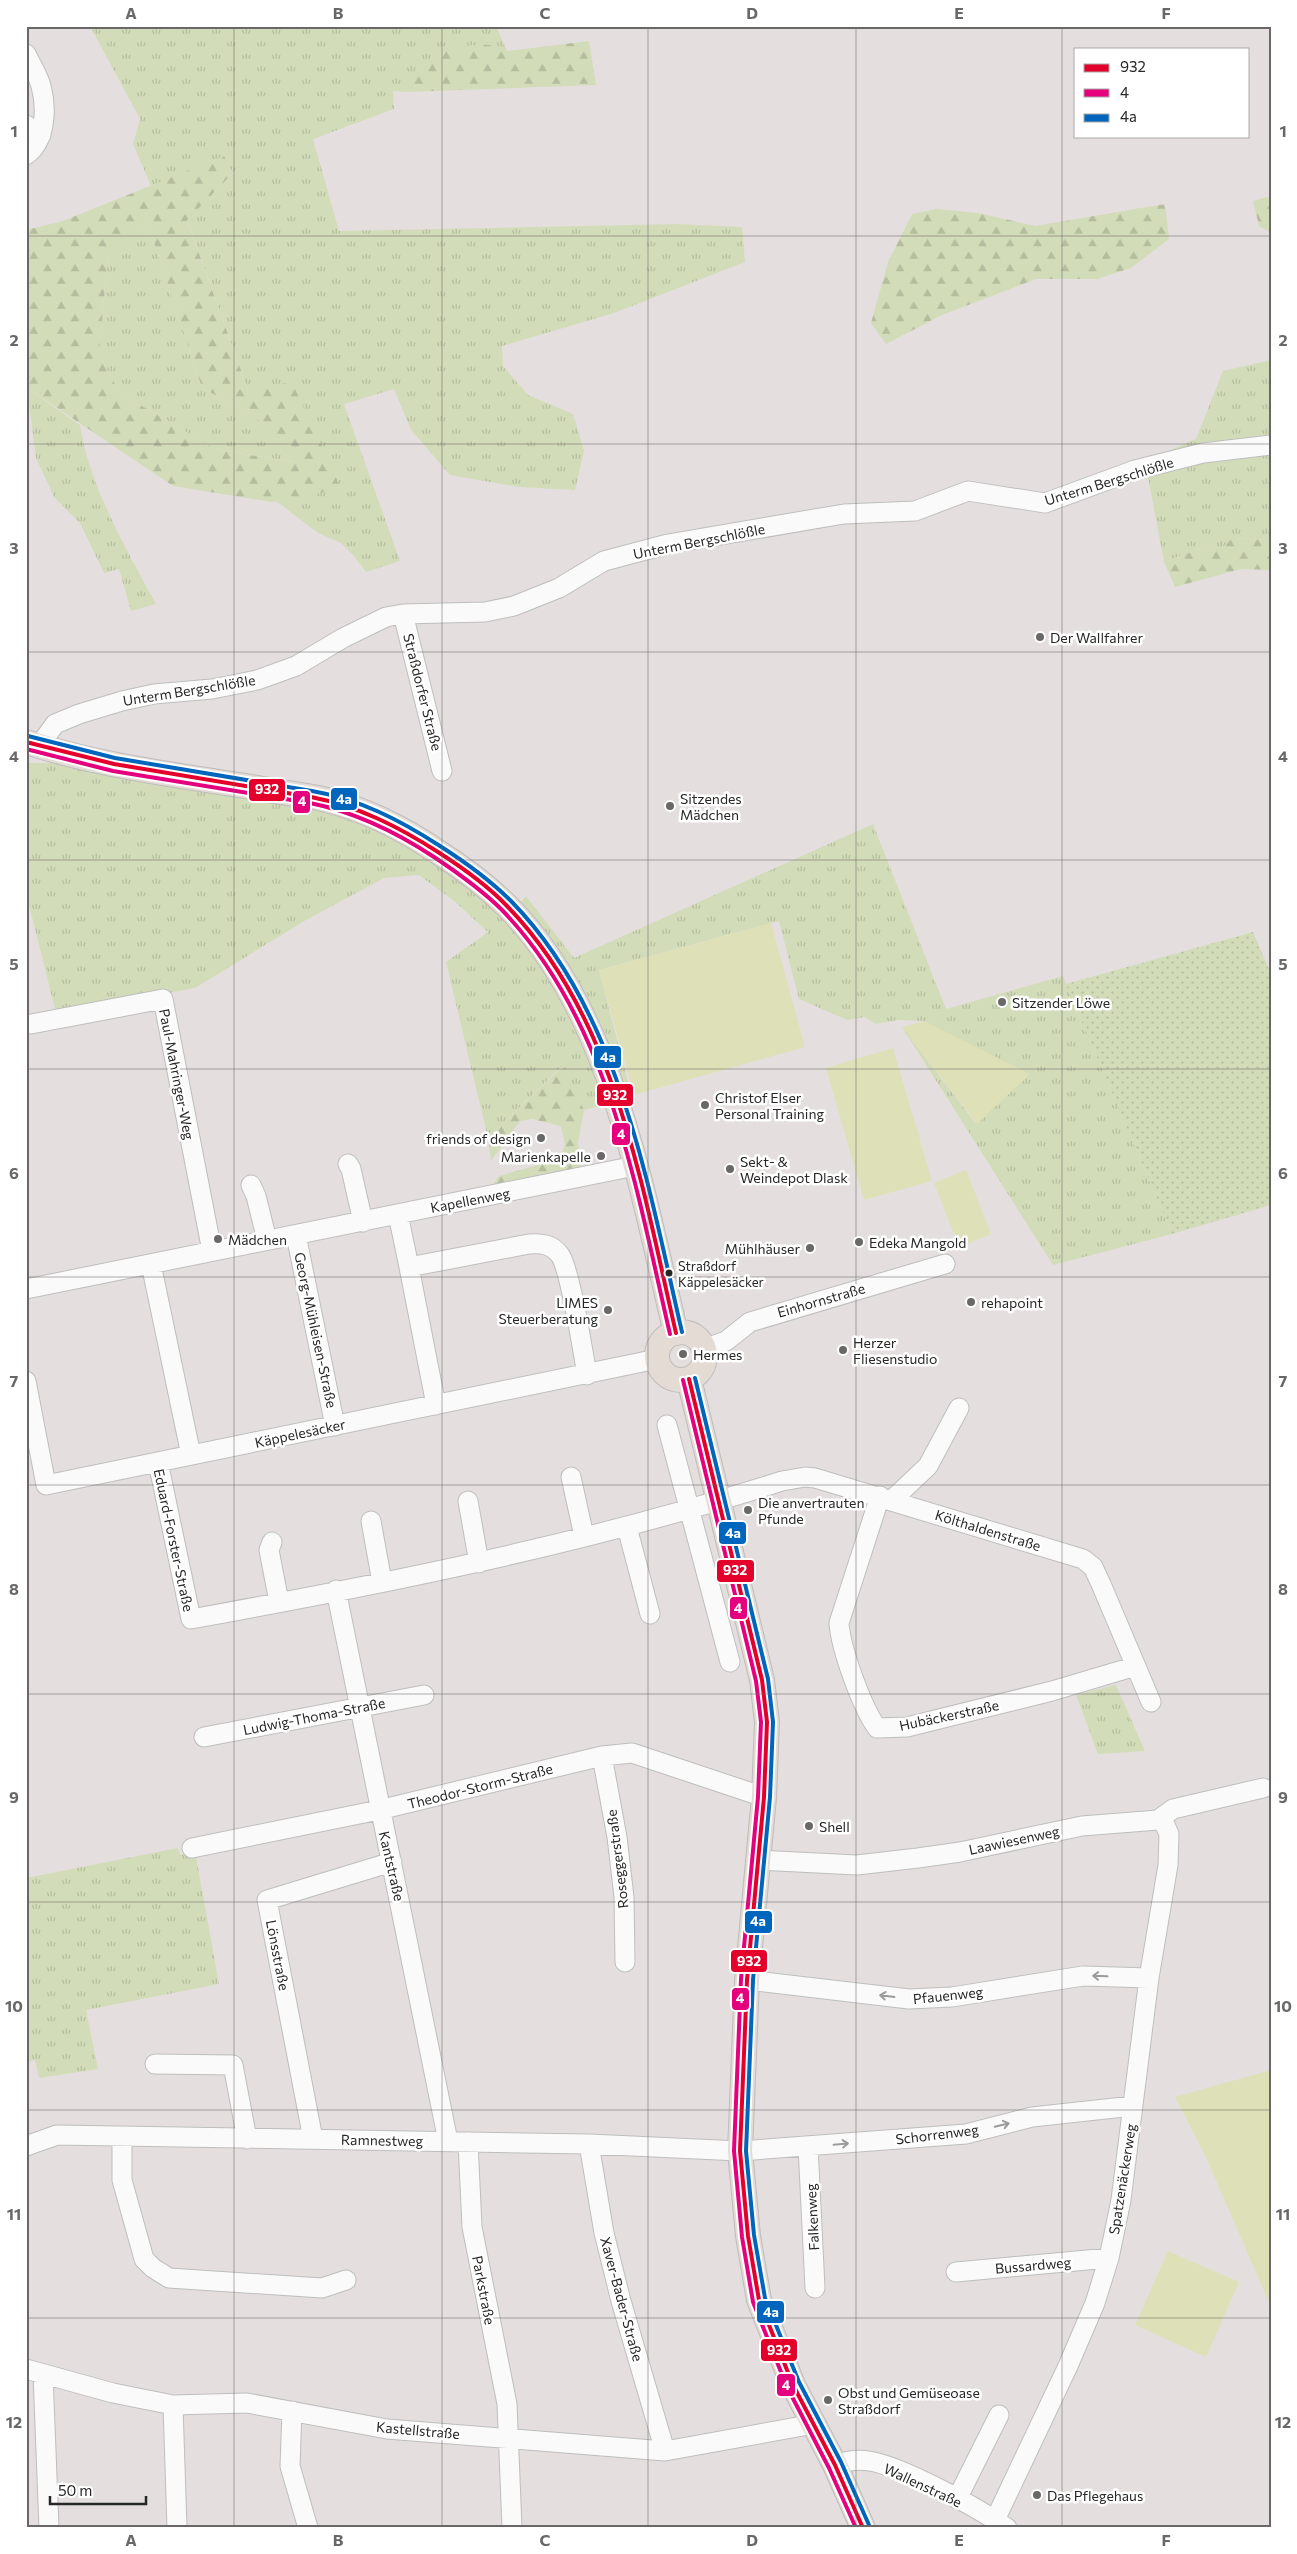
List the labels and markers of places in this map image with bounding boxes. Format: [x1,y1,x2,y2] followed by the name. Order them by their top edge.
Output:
[1050,629,1143,646] place label: Der Wallfahrer
[1034,631,1046,643] marker: Der Wallfahrer
[680,790,742,823] place label: Sitzendes Mädchen
[664,800,676,812] marker: Sitzendes Mädchen
[1012,994,1110,1011] place label: Sitzender Löwe
[996,996,1008,1008] marker: Sitzender Löwe
[715,1089,824,1122] place label: Christof Elser Personal Training
[699,1099,711,1111] marker: Christof Elser Personal Training
[426,1130,531,1147] place label: friends of design
[535,1132,547,1144] marker: friends of design
[501,1148,591,1165] place label: Marienkapelle
[595,1150,607,1162] marker: Marienkapelle
[740,1153,848,1186] place label: Sekt- & Weindepot Dlask
[724,1163,736,1175] marker: Sekt- & Weindepot Dlask
[228,1231,287,1248] place label: Mädchen
[212,1233,224,1245] marker: Mädchen
[869,1234,966,1251] place label: Edeka Mangold
[853,1236,865,1248] marker: Edeka Mangold
[725,1240,800,1257] place label: Mühlhäuser
[804,1242,816,1254] marker: Mühlhäuser
[678,1258,764,1290] place label: Straßdorf Käppelesäcker
[664,1268,674,1278] marker: Straßdorf Käppelesäcker
[498,1294,598,1327] place label: LIMES Steuerberatung
[981,1294,1043,1311] place label: rehapoint
[965,1296,977,1308] marker: rehapoint
[602,1304,614,1316] marker: LIMES Steuerberatung
[853,1334,937,1367] place label: Herzer Fliesenstudio
[837,1344,849,1356] marker: Herzer Fliesenstudio
[693,1346,742,1363] place label: Hermes
[677,1348,689,1360] marker: Hermes
[758,1494,864,1527] place label: Die anvertrauten Pfunde
[742,1504,754,1516] marker: Die anvertrauten Pfunde
[819,1818,850,1835] place label: Shell
[803,1820,815,1832] marker: Shell
[838,2384,980,2417] place label: Obst und Gemüseoase Straßdorf
[822,2394,834,2406] marker: Obst und Gemüseoase Straßdorf
[1047,2487,1143,2504] place label: Das Pflegehaus
[1031,2489,1043,2501] marker: Das Pflegehaus

